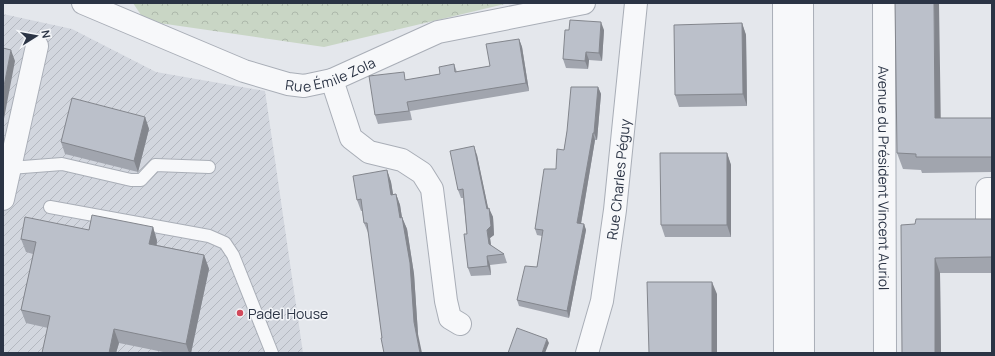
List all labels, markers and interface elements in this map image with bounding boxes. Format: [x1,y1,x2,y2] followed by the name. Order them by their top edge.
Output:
[16,16,56,56] north arrow
[38,29,54,39] text: N
[284,52,378,96] street label: Rue Émile Zola
[875,66,894,290] street label: Avenue du Président Vincent Auriol
[601,117,634,241] street label: Rue Charles Péguy
[248,304,328,323] place label: Padel House
[235,308,245,318] marker: Padel House

